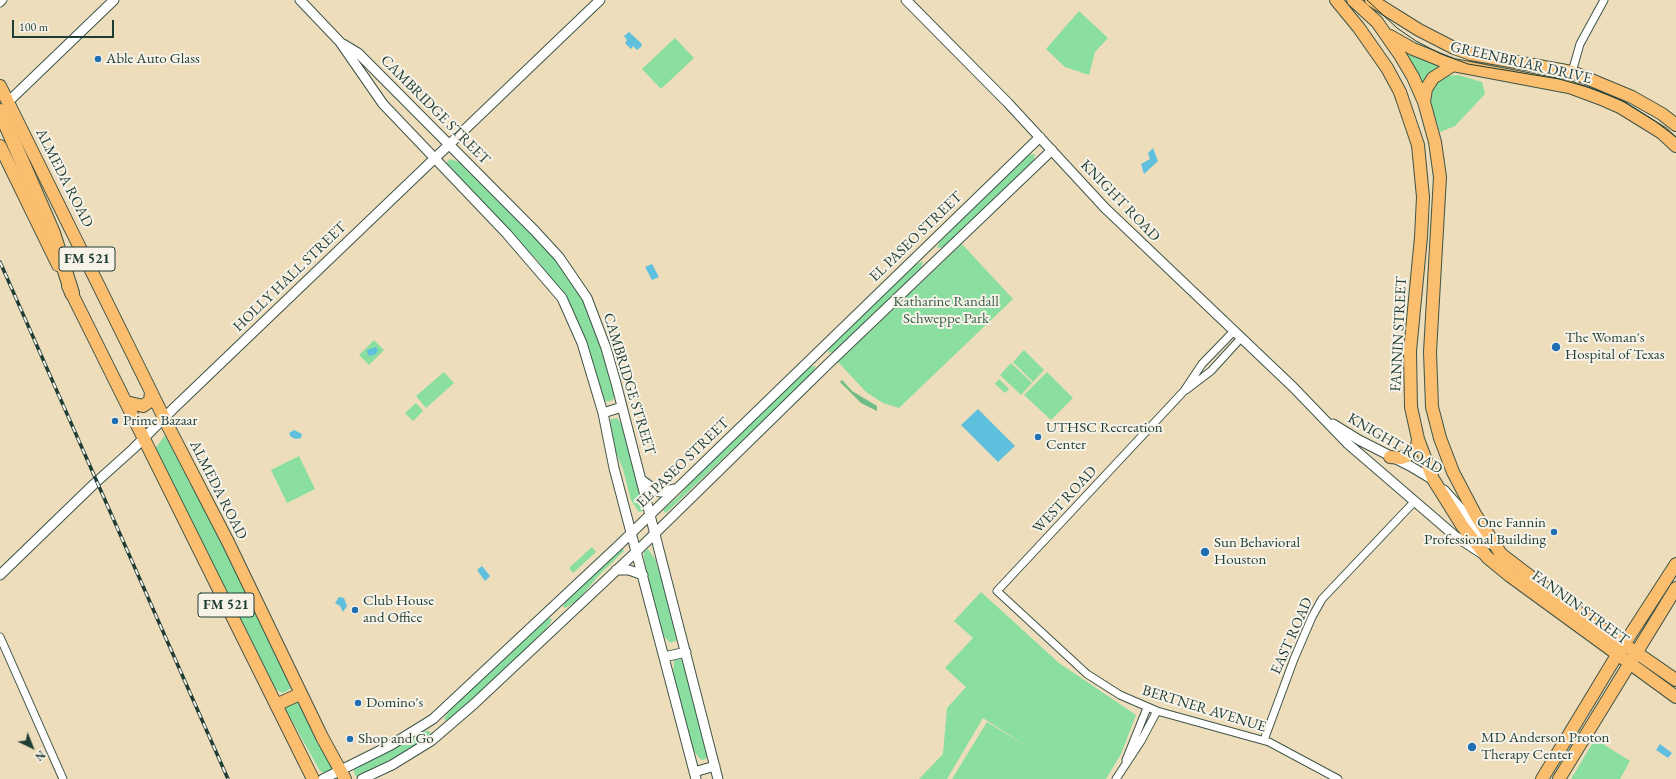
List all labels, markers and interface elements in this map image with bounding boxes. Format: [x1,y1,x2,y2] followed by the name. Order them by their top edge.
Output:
[14,12,116,38] scale bar
[19,19,48,35] text: 100 m
[1448,38,1594,88] street label: GREENBRIAR DRIVE
[106,50,200,68] place label: Able Auto Glass
[376,51,494,169] street label: CAMBRIDGE STREET
[93,54,103,64] marker: Able Auto Glass
[31,125,97,231] street label: ALMEDA ROAD
[1076,156,1164,246] street label: KNIGHT ROAD
[866,188,966,286] street label: EL PASEO STREET
[230,218,350,336] street label: HOLLY HALL STREET
[59,247,115,271] road number: FM 521
[1387,276,1411,392] street label: FANNIN STREET
[893,293,999,328] park label: Katharine Randall Schweppe Park
[599,311,659,457] street label: CAMBRIDGE STREET
[1565,329,1665,364] place label: The Woman's Hospital of Texas
[1550,341,1562,353] marker: The Woman's Hospital of Texas
[1344,410,1446,478] street label: KNIGHT ROAD
[123,412,198,430] place label: Prime Bazaar
[633,414,733,512] street label: EL PASEO STREET
[110,416,120,426] marker: Prime Bazaar
[1046,419,1163,454] place label: UTHSC Recreation Center
[1033,432,1043,442] marker: UTHSC Recreation Center
[185,437,251,543] street label: ALMEDA ROAD
[1029,463,1101,537] street label: WEST ROAD
[1424,514,1546,549] place label: One Fannin Professional Building
[1549,527,1559,537] marker: One Fannin Professional Building
[1214,534,1300,569] place label: Sun Behavioral Houston
[1199,546,1211,558] marker: Sun Behavioral Houston
[1528,567,1632,649] street label: FANNIN STREET
[363,592,434,627] place label: Club House and Office
[198,593,254,617] road number: FM 521
[1267,595,1317,677] street label: EAST ROAD
[350,605,360,615] marker: Club House and Office
[1140,682,1268,736] street label: BERTNER AVENUE
[366,694,423,712] place label: Domino's
[353,698,363,708] marker: Domino's
[12,727,52,767] north arrow
[1481,729,1610,764] place label: MD Anderson Proton Therapy Center
[358,730,434,748] place label: Shop and Go
[345,734,355,744] marker: Shop and Go
[1466,741,1478,753] marker: MD Anderson Proton Therapy Center
[32,748,48,764] text: N

